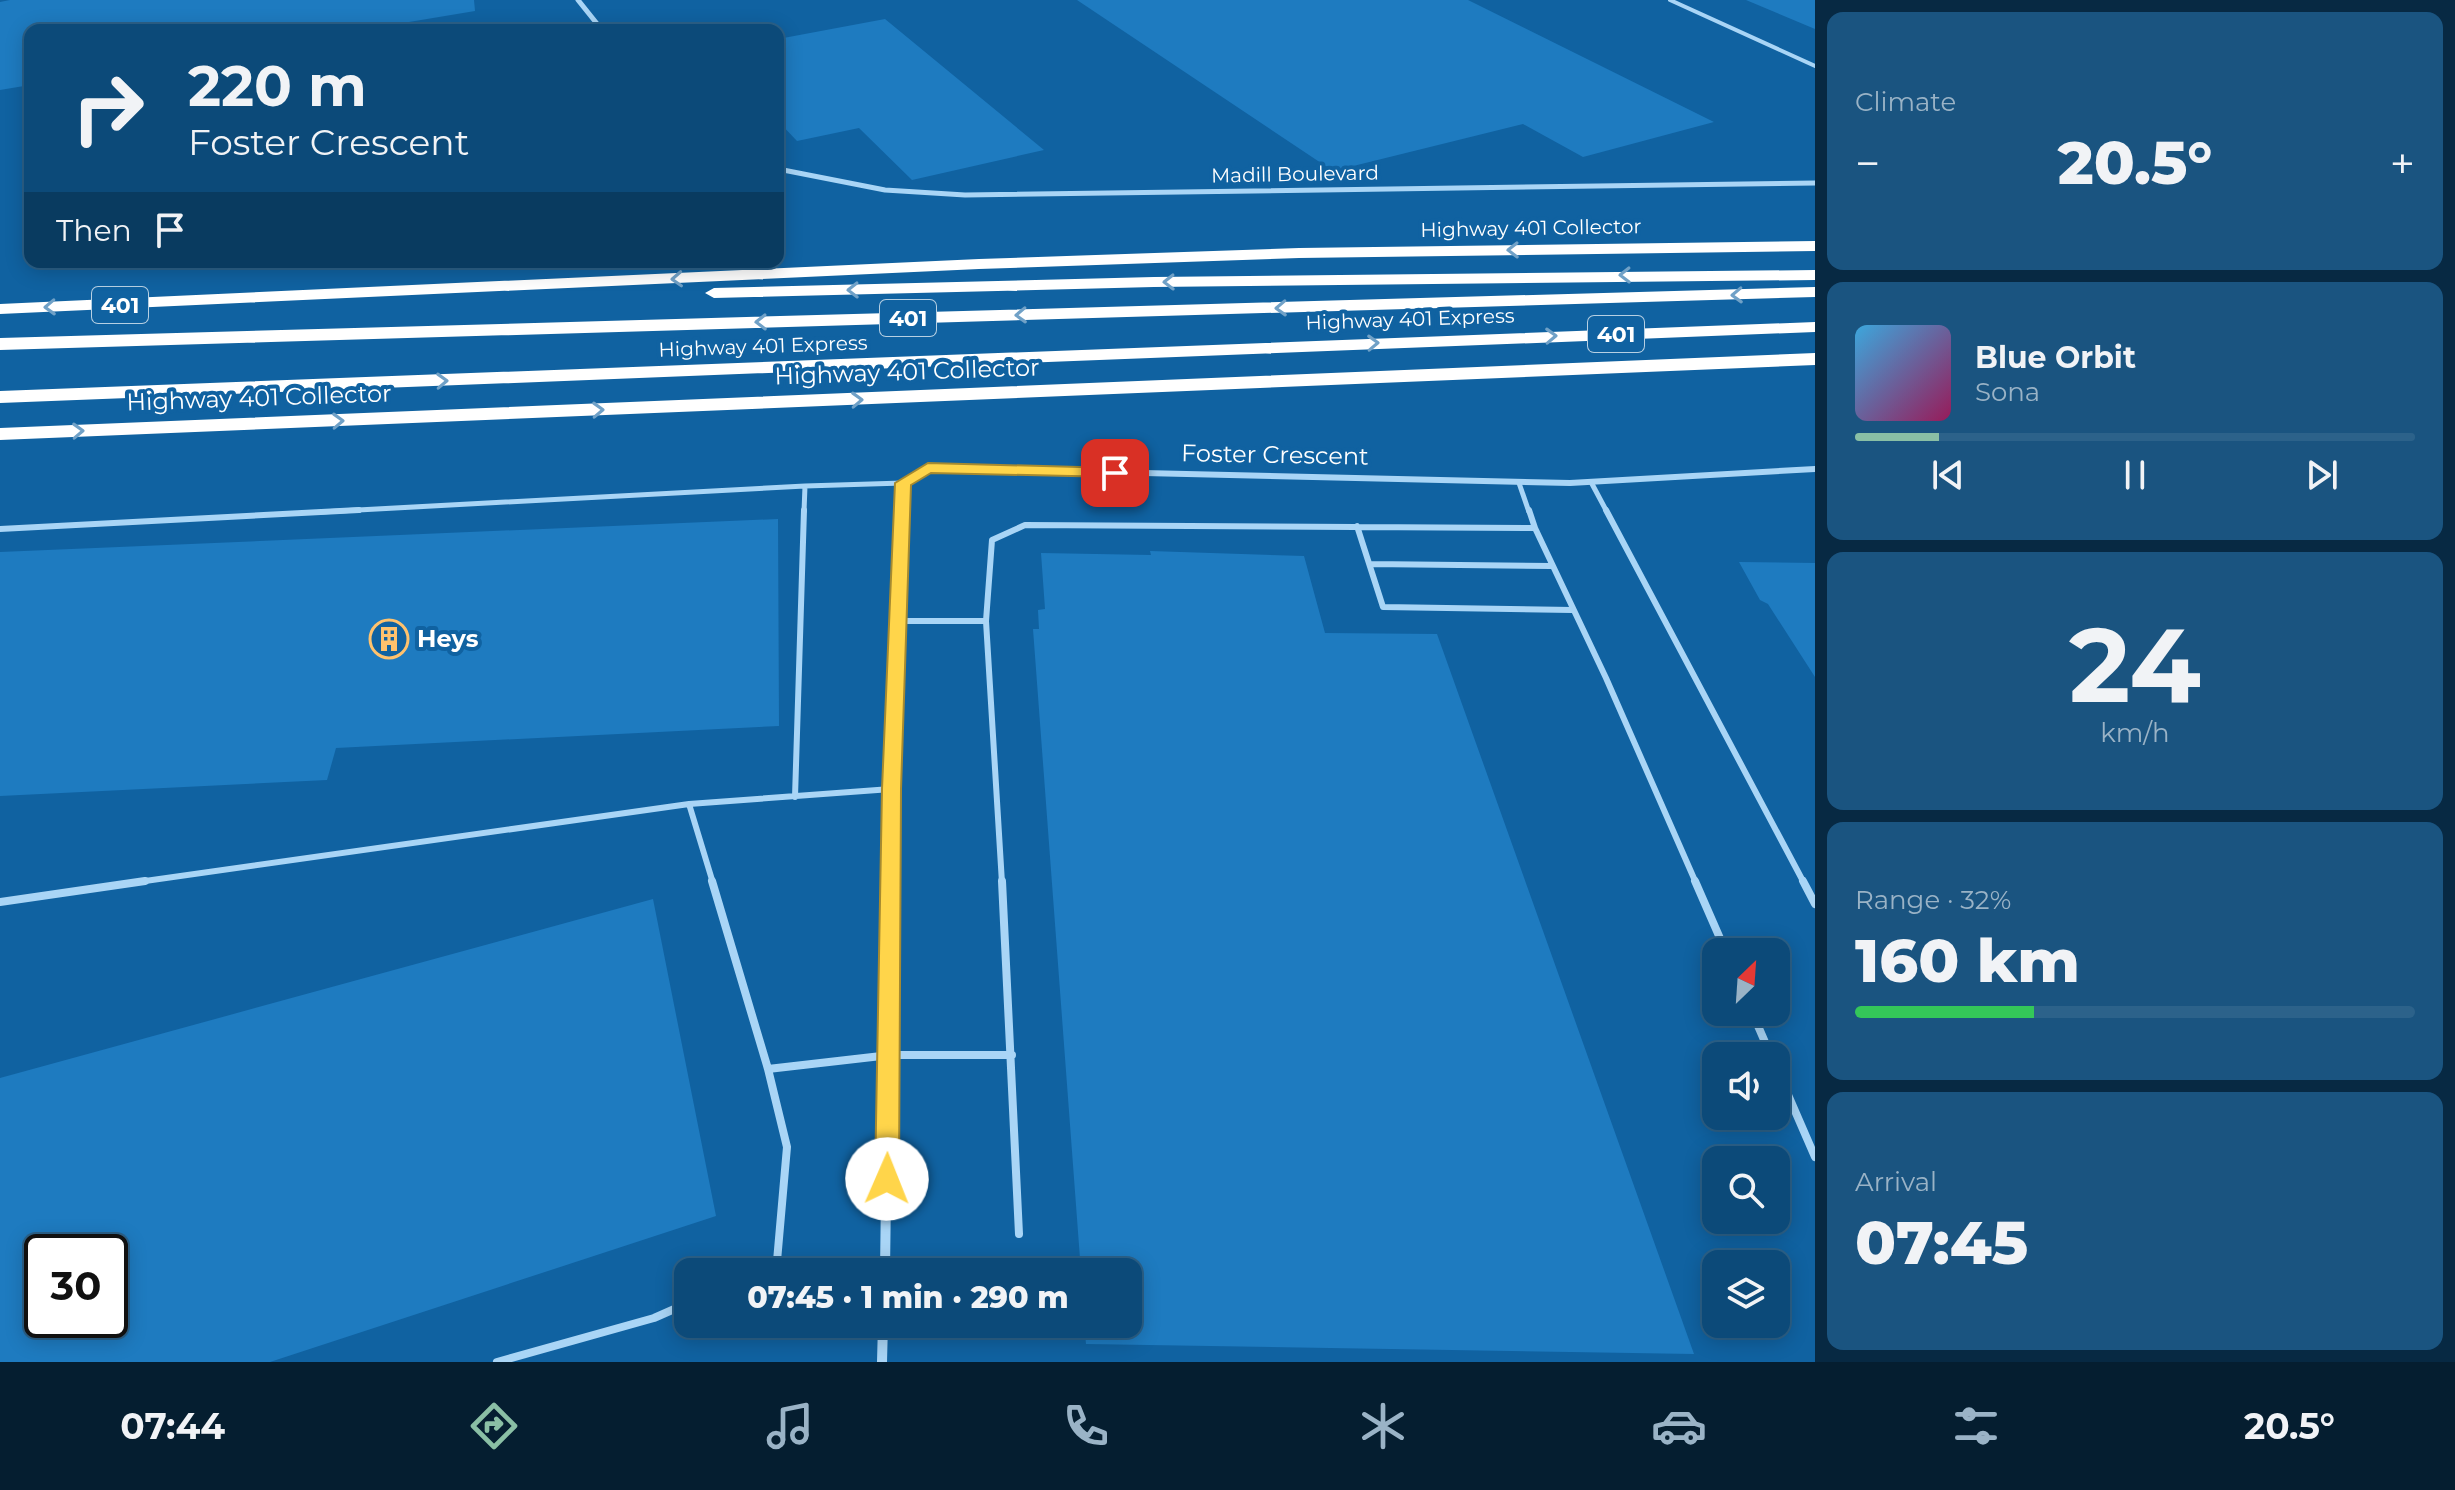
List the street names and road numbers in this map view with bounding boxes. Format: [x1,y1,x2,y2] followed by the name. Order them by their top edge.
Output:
[1211,161,1379,187] street label: Madill Boulevard
[1420,214,1642,242] street label: Highway 401 Collector
[92,287,148,323] road number: 401
[880,300,936,336] road number: 401
[1305,303,1515,335] street label: Highway 401 Express
[1588,316,1644,352] road number: 401
[658,330,868,362] street label: Highway 401 Express
[774,352,1040,391] street label: Highway 401 Collector
[126,378,392,417] street label: Highway 401 Collector
[1181,438,1369,471] street label: Foster Crescent

